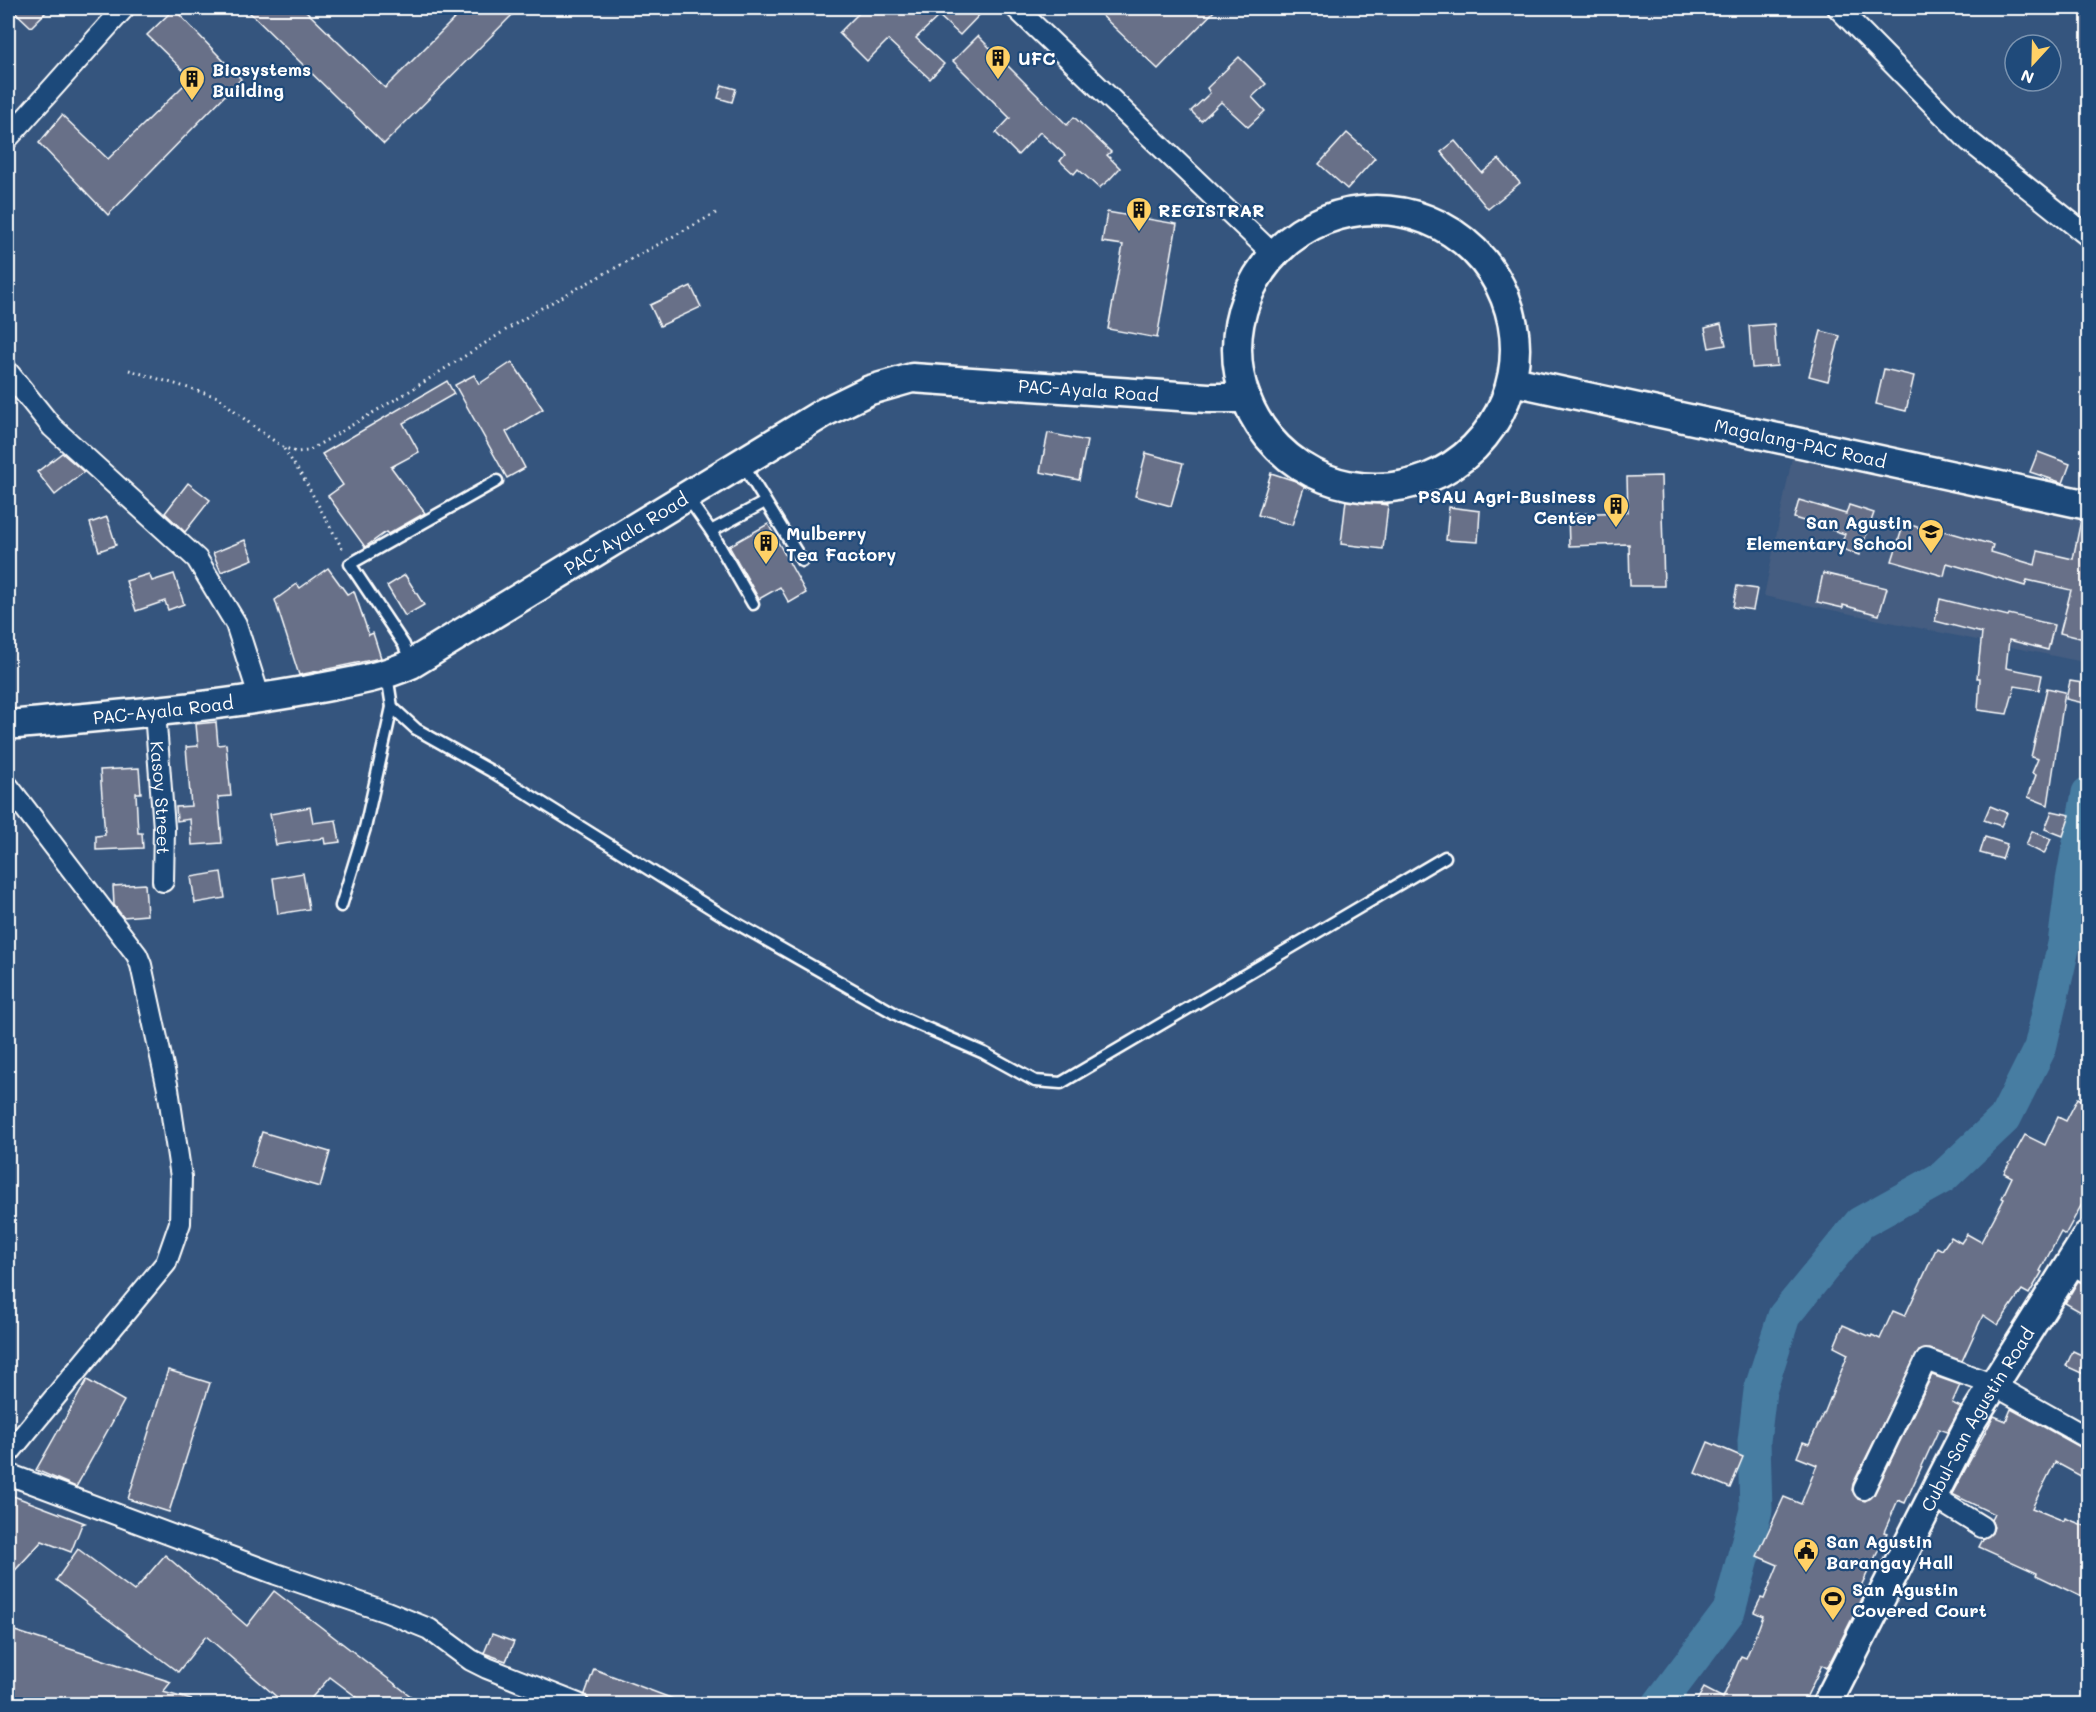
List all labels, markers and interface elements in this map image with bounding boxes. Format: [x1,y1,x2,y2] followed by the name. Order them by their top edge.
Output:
[2003,33,2063,93] north arrow
[983,43,1013,81] building icon: UFC
[1018,46,1056,70] place label: UFC
[212,57,311,102] place label: Biosystems Building
[177,64,207,102] building icon: Biosystems Building
[2018,65,2037,89] text: N
[1124,195,1154,233] building icon: REGISTRAR
[1158,198,1264,222] place label: REGISTRAR
[1017,373,1160,407] street label: PAC-Ayala Road
[1712,413,1889,473] street label: Magalang-PAC Road
[1418,484,1596,529] place label: PSAU Agri-Business Center
[559,486,692,580] street label: PAC-Ayala Road
[1601,491,1631,529] building icon: PSAU Agri-Business Center
[1746,510,1912,555] place label: San Agustin Elementary School
[1916,517,1946,555] school or university icon: San Agustin Elementary School
[786,521,897,566] place label: Mulberry Tea Factory
[751,528,781,566] building icon: Mulberry Tea Factory
[92,690,235,729] street label: PAC-Ayala Road
[145,740,176,855] street label: Kasoy Street
[1915,1322,2039,1516] street label: Cubul-San Agustin Road
[1826,1529,1953,1574] place label: San Agustin Barangay Hall
[1791,1536,1821,1574] public building icon: San Agustin Barangay Hall
[1852,1577,1987,1622] place label: San Agustin Covered Court
[1818,1584,1848,1622] sports icon: San Agustin Covered Court

